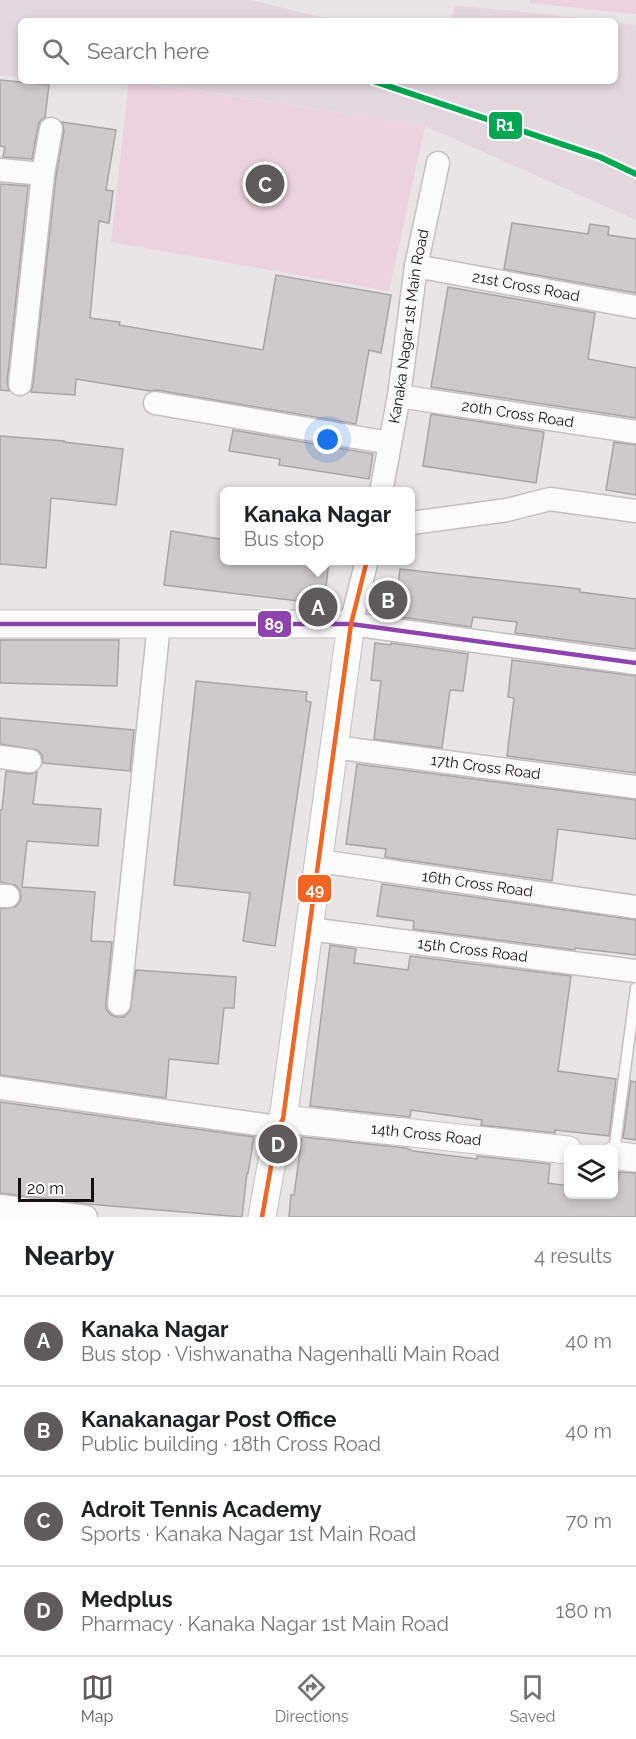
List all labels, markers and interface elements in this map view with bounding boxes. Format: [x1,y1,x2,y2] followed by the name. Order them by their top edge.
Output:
[18,18,618,84] search box
[39,35,72,68] icon: search
[87,38,209,64] text: Search here
[488,111,523,140] line badge: R1
[496,116,514,135] text: R1
[246,162,284,207] pin: C
[385,228,433,425] street label: Kanaka Nagar 1st Main Road
[471,268,581,305] street label: 21st Cross Road
[460,397,575,431] street label: 20th Cross Road
[313,425,342,454] your location
[220,487,415,565] popup
[244,501,391,527] text: Kanaka Nagar
[244,527,324,551] text: Bus stop
[368,578,408,622] pin: B
[298,584,338,630] pin: A
[257,610,292,638] line badge: 89
[264,615,284,634] text: 89
[430,751,542,783] street label: 17th Cross Road
[421,867,534,901] street label: 16th Cross Road
[297,874,332,903] line badge: 49
[306,880,324,899] text: 49
[417,934,529,966] street label: 15th Cross Road
[370,1120,482,1150] street label: 14th Cross Road
[258,1122,298,1166] pin: D
[564,1145,618,1199] map controls
[564,1145,618,1199] button: layers
[18,1175,94,1202] scale bar
[27,1179,64,1198] text: 20 m
[24,1241,114,1271] text: Nearby
[534,1244,612,1268] text: 4 results
[81,1316,229,1342] text: Kanaka Nagar
[37,1329,50,1353] text: A
[565,1329,612,1353] text: 40 m
[81,1342,500,1366] text: Bus stop · Vishwanatha Nagenhalli Main Road
[81,1406,337,1432] text: Kanakanagar Post Office
[37,1419,50,1443] text: B
[565,1419,612,1443] text: 40 m
[81,1432,381,1456] text: Public building · 18th Cross Road
[81,1496,322,1522] text: Adroit Tennis Academy
[37,1509,50,1533] text: C
[566,1509,612,1533] text: 70 m
[81,1522,416,1546] text: Sports · Kanaka Nagar 1st Main Road
[81,1586,173,1612] text: Medplus
[36,1599,51,1623] text: D
[556,1599,612,1623] text: 180 m
[81,1612,449,1636] text: Pharmacy · Kanaka Nagar 1st Main Road
[81,1671,114,1726] tab: Map
[275,1671,349,1726] tab: Directions
[510,1671,555,1726] tab: Saved

